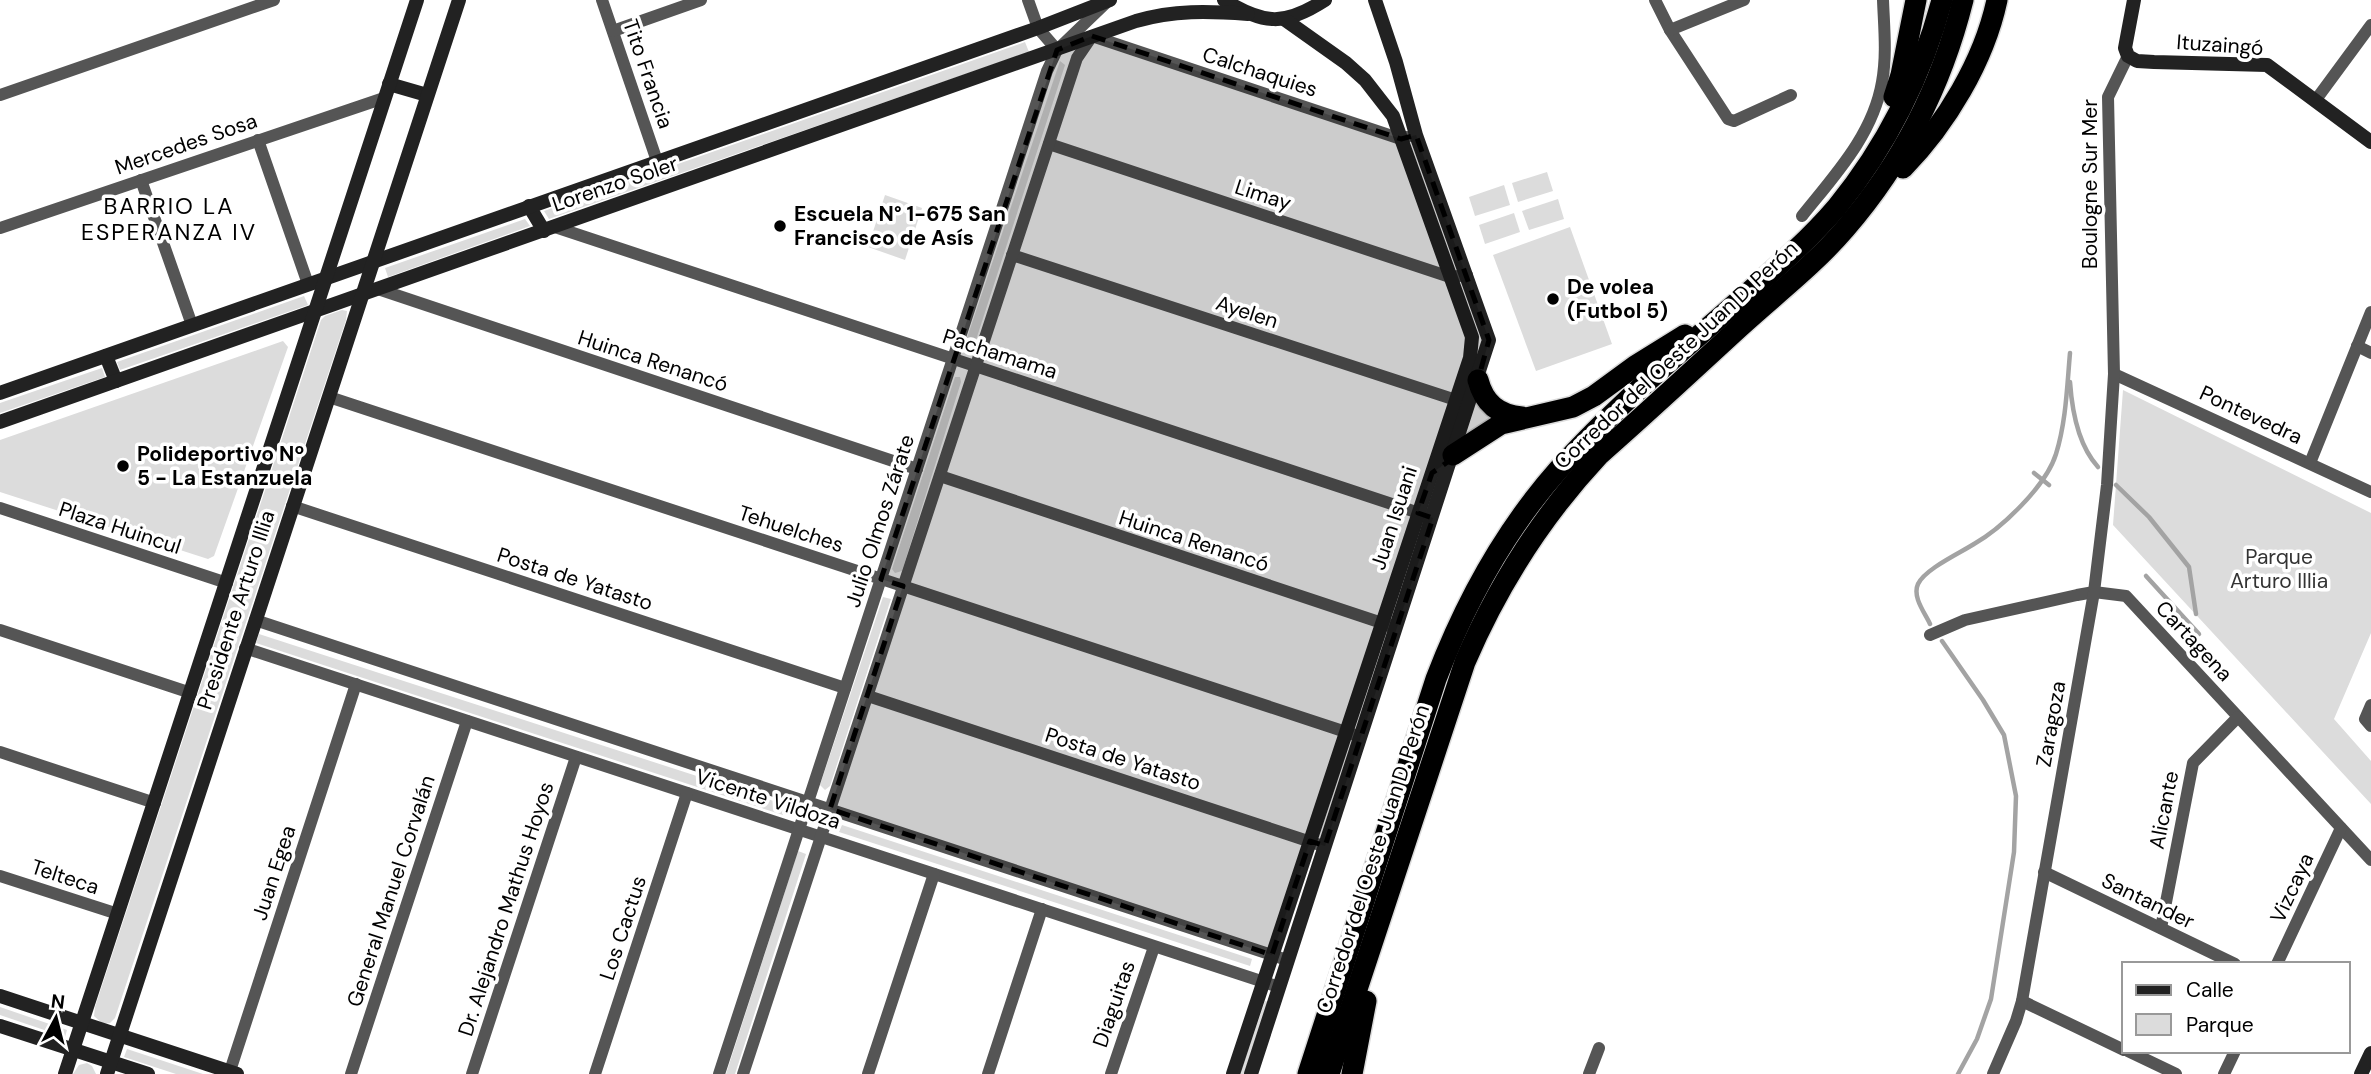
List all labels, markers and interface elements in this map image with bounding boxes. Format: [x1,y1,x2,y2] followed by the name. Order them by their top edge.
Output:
[616,16,680,132] street label: Tito Francia
[2176,28,2264,62] street label: Ituzaingó
[1199,40,1321,104] street label: Calchaquies
[2076,99,2104,269] street label: Boulogne Sur Mer
[111,107,261,181] street label: Mercedes Sosa
[548,149,682,219] street label: Lorenzo Soler
[1231,173,1295,217] street label: Limay
[81,191,257,247] district label: BARRIO LA ESPERANZA IV
[794,200,1006,252] place label: Escuela N° 1-675 San Francisco de Asís
[772,218,788,234] marker: Escuela N° 1-675 San Francisco de Asís
[1548,235,1804,475] street label: Corredor del Oeste Juan D. Perón
[1567,273,1668,325] place label: De volea (Futbol 5)
[1212,289,1282,335] street label: Ayelen
[1545,291,1561,307] marker: De volea (Futbol 5)
[939,322,1061,386] street label: Pachamama
[574,324,732,398] street label: Huinca Renancó
[2195,379,2307,451] street label: Pontevedra
[839,431,921,611] street label: Julio Olmos Zárate
[137,440,312,492] place label: Polideportivo Nº 5 - La Estanzuela
[115,458,131,474] marker: Polideportivo Nº 5 - La Estanzuela
[1364,462,1424,574] street label: Juan Isuani
[55,495,185,561] street label: Plaza Huincul
[735,499,847,559] street label: Tehuelches
[1115,504,1273,578] street label: Huinca Renancó
[191,507,281,713] street label: Presidente Arturo Illia
[494,541,656,617] street label: Posta de Yatasto
[2230,543,2328,595] park label: Parque Arturo Illia
[2149,595,2239,687] street label: Cartagena
[2030,679,2072,769] street label: Zaragoza
[1310,701,1436,1017] street label: Corredor del Oeste Juan D. Perón
[1042,721,1204,797] street label: Posta de Yatasto
[692,762,844,836] street label: Vicente Vildoza
[2143,768,2185,851] street label: Alicante
[340,772,442,1010] street label: General Manuel Corvalán
[452,778,560,1040] street label: Dr. Alejandro Mathus Hoyos
[246,822,302,924] street label: Juan Egea
[2264,848,2320,928] street label: Vizcaya
[27,853,103,901] street label: Telteca
[2097,866,2199,936] street label: Santander
[593,872,653,984] street label: Los Cactus
[1086,957,1142,1051] street label: Diaguitas
[2122,962,2350,1053] legend
[2186,976,2234,1004] text: Calle
[21,983,91,1053] north arrow
[50,988,66,1015] text: N
[2186,1011,2254,1039] text: Parque

